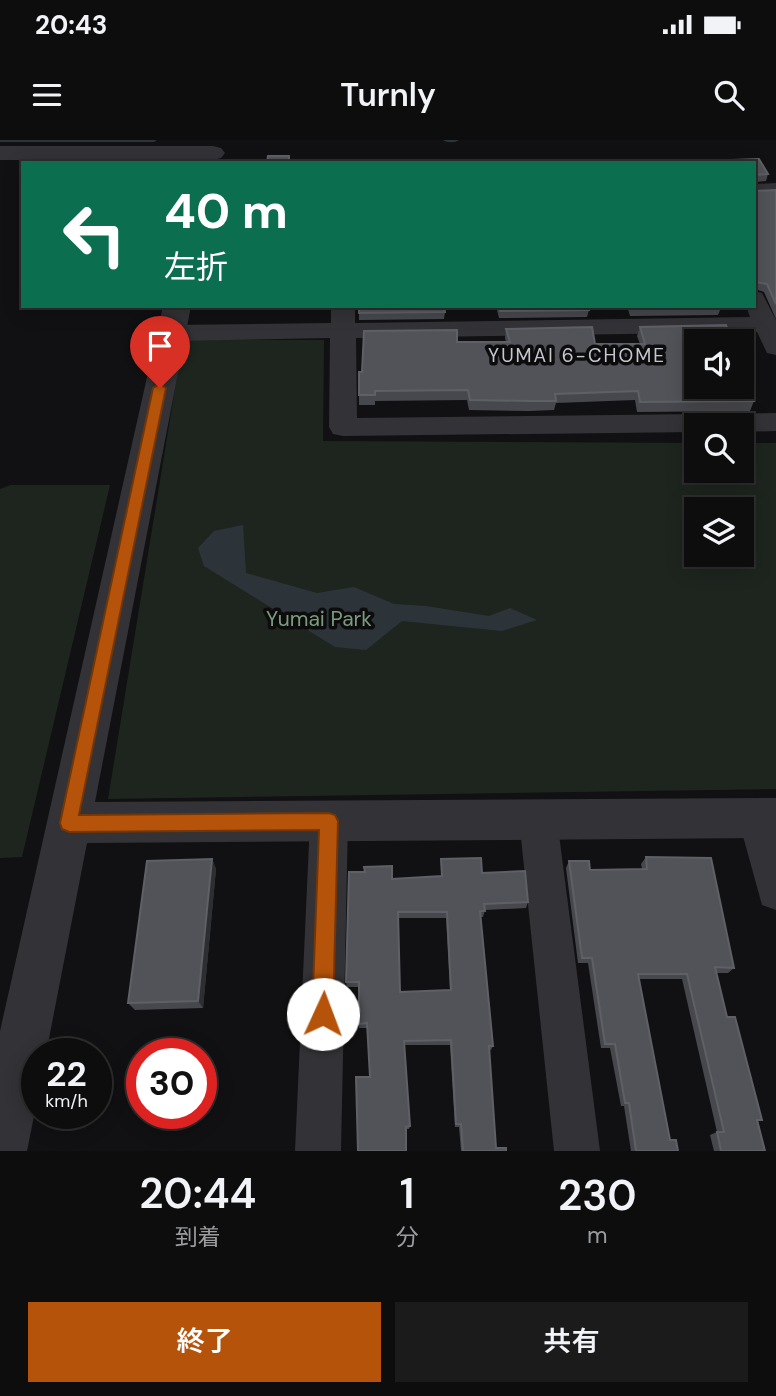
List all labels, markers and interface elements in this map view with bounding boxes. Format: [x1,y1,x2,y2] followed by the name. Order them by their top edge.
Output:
[35,8,107,42] text: 20:43
[340,74,436,116] text: Turnly
[28,76,66,114] icon: menu
[710,76,748,114] icon: search
[164,179,288,243] text: 40 m
[49,189,140,280] icon: left
[164,246,228,288] text: 左折
[130,316,190,388] pin
[141,327,179,365] icon: arrive
[684,329,754,567] map controls
[684,329,754,399] button: sound
[488,343,666,368] district label: YUMAI 6-CHOME
[684,413,754,483] button: search
[684,497,754,567] button: layers
[266,605,372,633] park label: Yumai Park
[286,977,360,1051] position arrow
[126,1038,217,1129] speed limit sign: 30
[46,1051,87,1097] text: 22
[45,1089,88,1113] text: km/h
[139,1166,256,1221] text: 20:44
[400,1166,414,1221] text: 1
[558,1168,637,1223] text: 230
[587,1220,608,1250] text: m
[175,1222,221,1252] text: 到着
[396,1222,419,1252] text: 分
[28,1302,381,1382] button: 終了
[395,1302,748,1382] button: 共有

